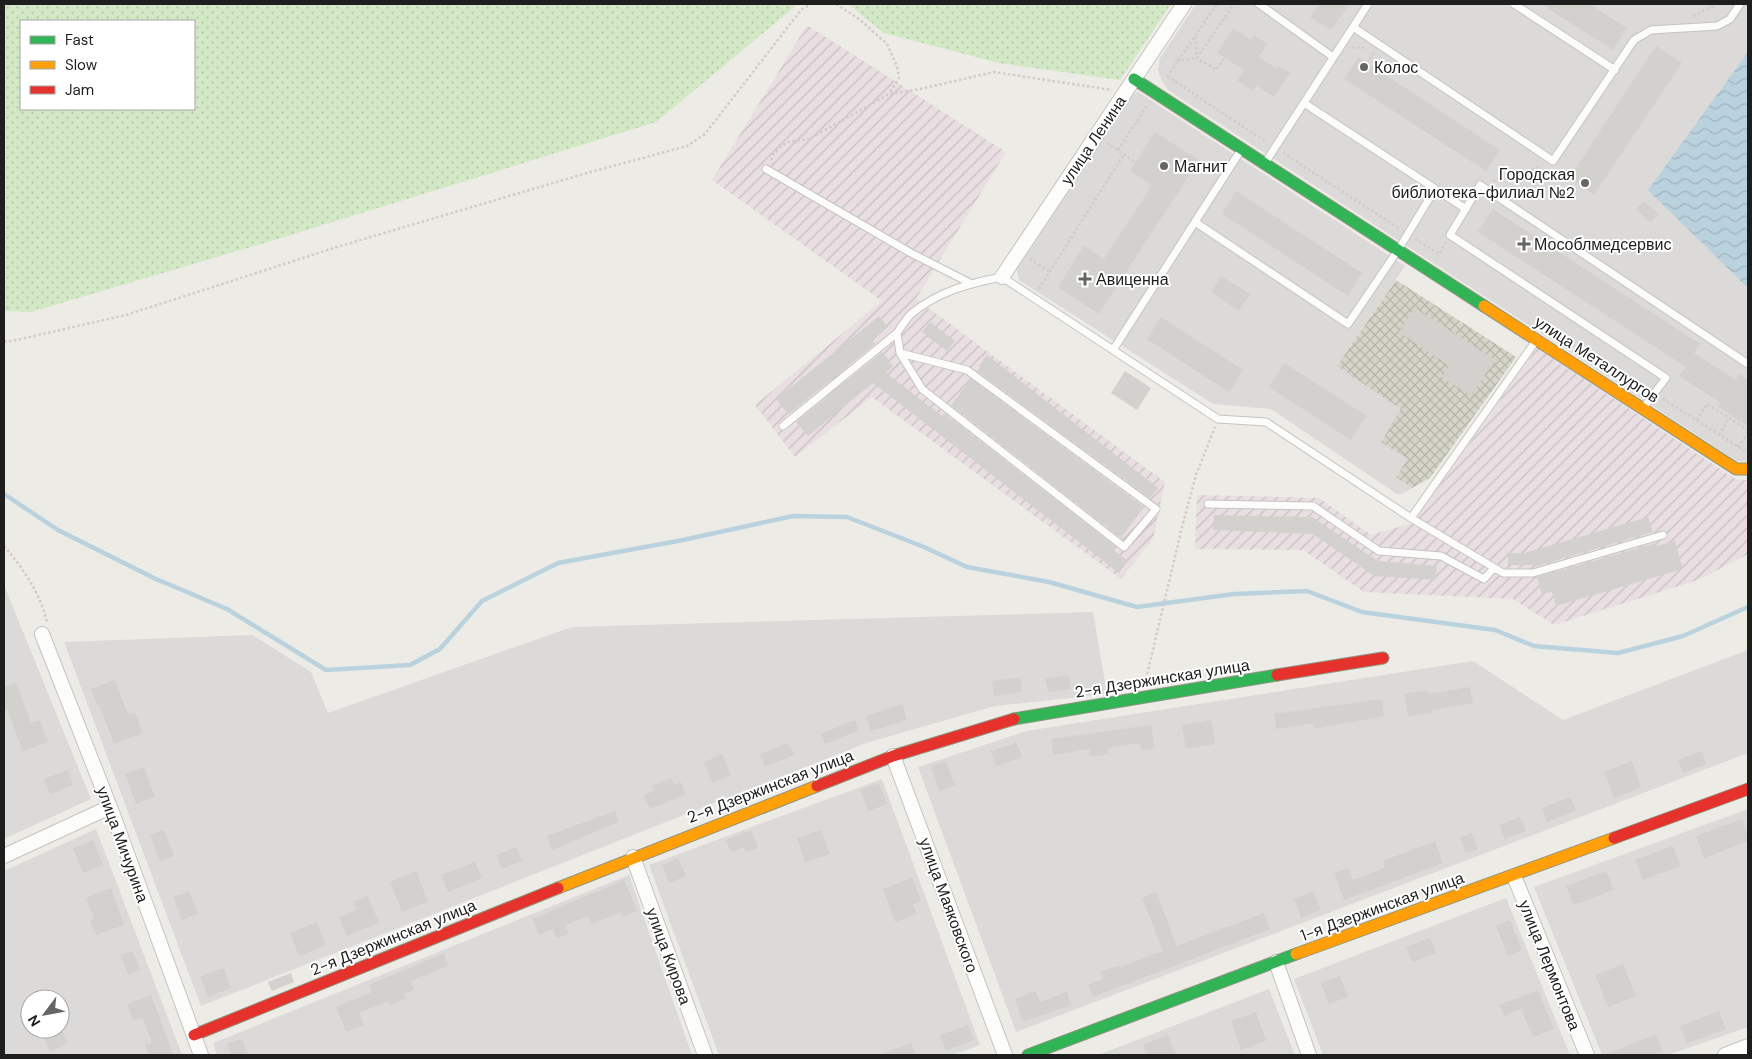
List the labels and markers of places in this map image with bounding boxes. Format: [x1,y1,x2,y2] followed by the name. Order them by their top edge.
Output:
[1374,57,1418,78] place label: Колос
[1358,61,1370,73] marker: Колос
[1174,156,1228,177] place label: Магнит
[1158,160,1170,172] marker: Магнит
[1391,164,1575,203] place label: Городская библиотека-филиал №2
[1579,177,1591,189] marker: Городская библиотека-филиал №2
[1534,234,1671,255] place label: Мособлмедсервис
[1518,238,1530,250] marker: Мособлмедсервис
[1096,269,1169,290] place label: Авиценна
[1078,272,1092,286] marker: Авиценна

